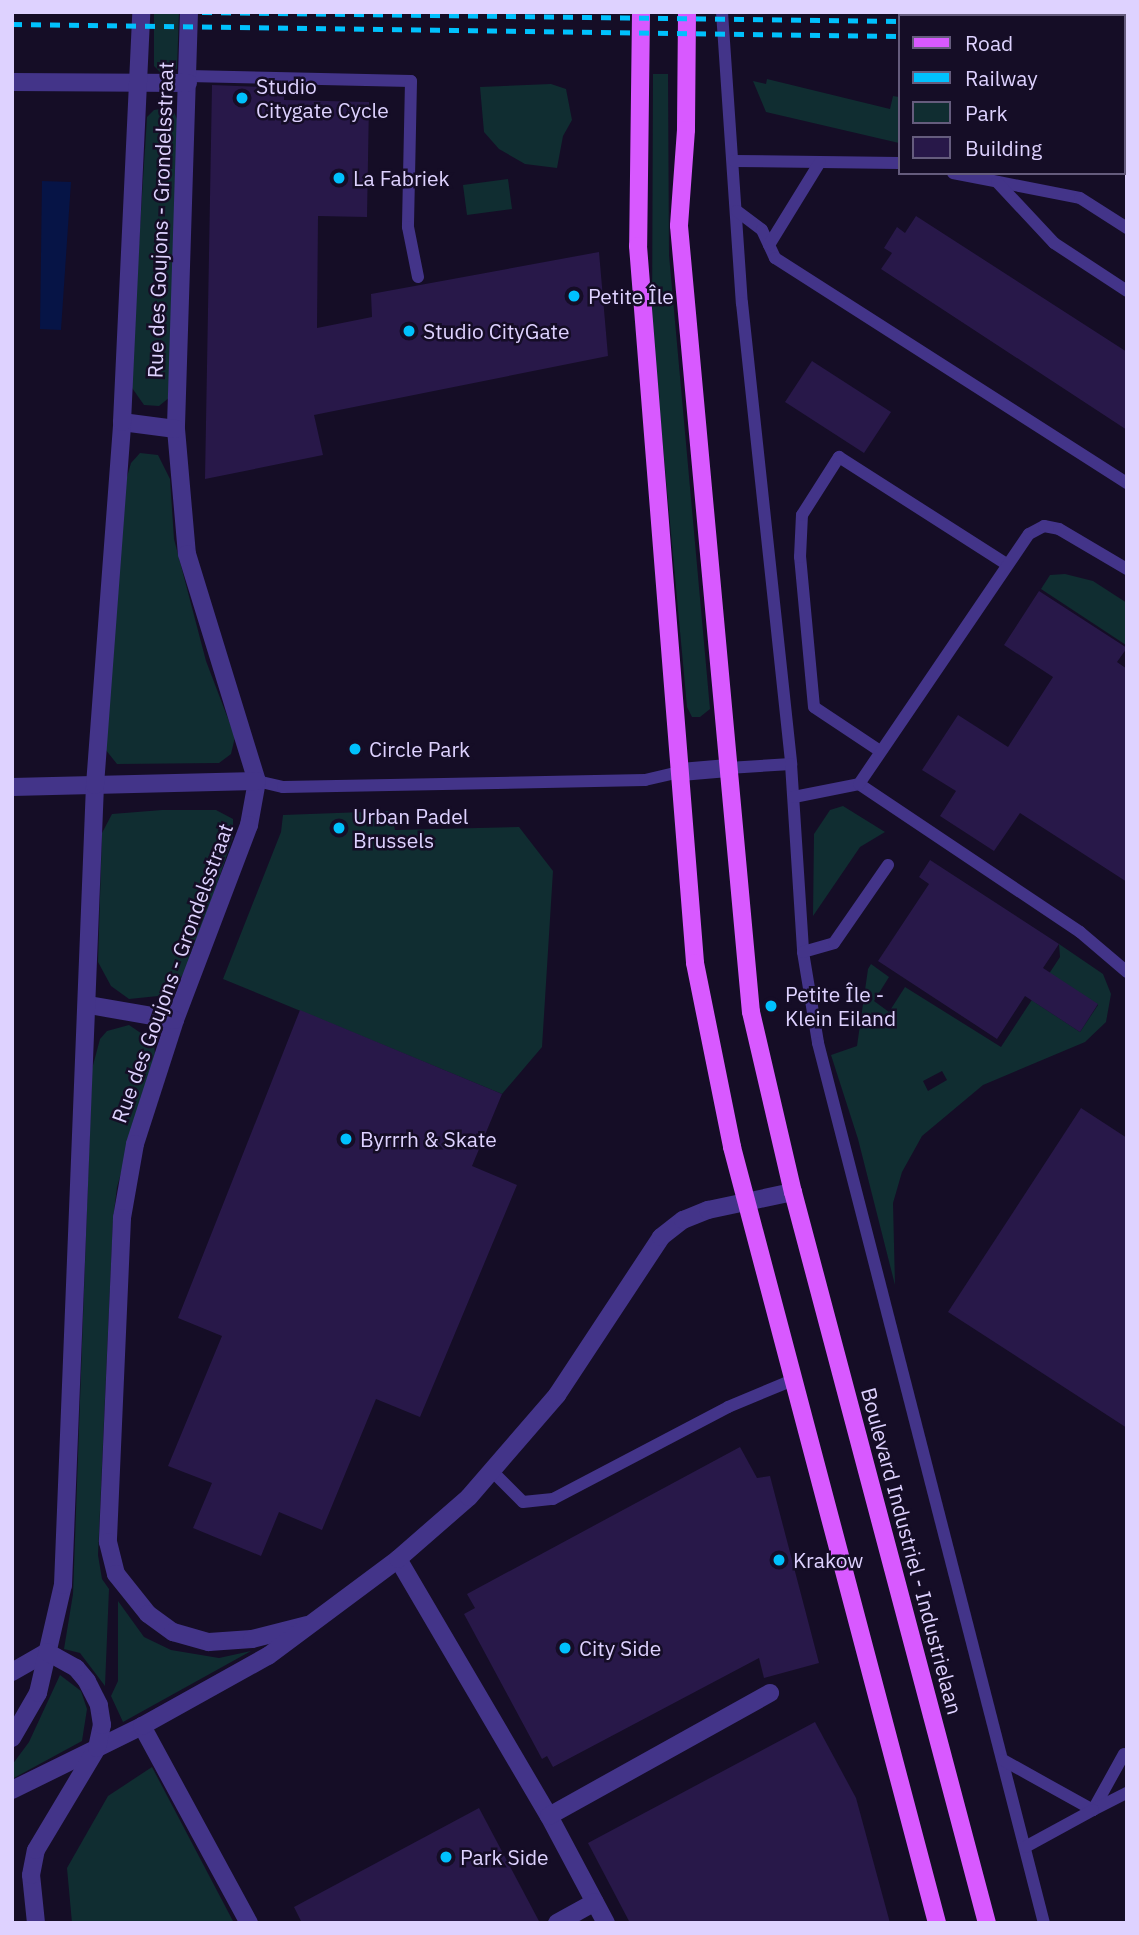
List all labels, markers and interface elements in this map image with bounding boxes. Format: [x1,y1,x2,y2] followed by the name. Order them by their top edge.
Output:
[898,14,1125,175] legend
[965,29,1013,57] text: Road
[142,61,178,379] street label: Rue des Goujons - Grondelsstraat
[965,64,1038,92] text: Railway
[256,73,389,123] place label: Studio Citygate Cycle
[234,90,250,106] marker: Studio Citygate Cycle
[965,99,1008,127] text: Park
[965,134,1042,162] text: Building
[353,165,450,191] place label: La Fabriek
[331,170,347,186] marker: La Fabriek
[588,283,674,309] place label: Petite Île
[566,288,582,304] marker: Petite Île
[423,318,569,344] place label: Studio CityGate
[401,323,417,339] marker: Studio CityGate
[369,736,470,762] place label: Circle Park
[347,741,363,757] marker: Circle Park
[353,803,468,853] place label: Urban Padel Brussels
[106,820,238,1126] street label: Rue des Goujons - Grondelsstraat
[331,820,347,836] marker: Urban Padel Brussels
[785,981,896,1031] place label: Petite Île - Klein Eiland
[763,998,779,1014] marker: Petite Île - Klein Eiland
[360,1126,497,1152] place label: Byrrrh & Skate
[338,1131,354,1147] marker: Byrrrh & Skate
[856,1385,968,1717] street label: Boulevard Industriel - Industrielaan
[793,1547,863,1573] place label: Krakow
[771,1552,787,1568] marker: Krakow
[579,1635,661,1661] place label: City Side
[557,1640,573,1656] marker: City Side
[460,1844,549,1870] place label: Park Side
[438,1849,454,1865] marker: Park Side

